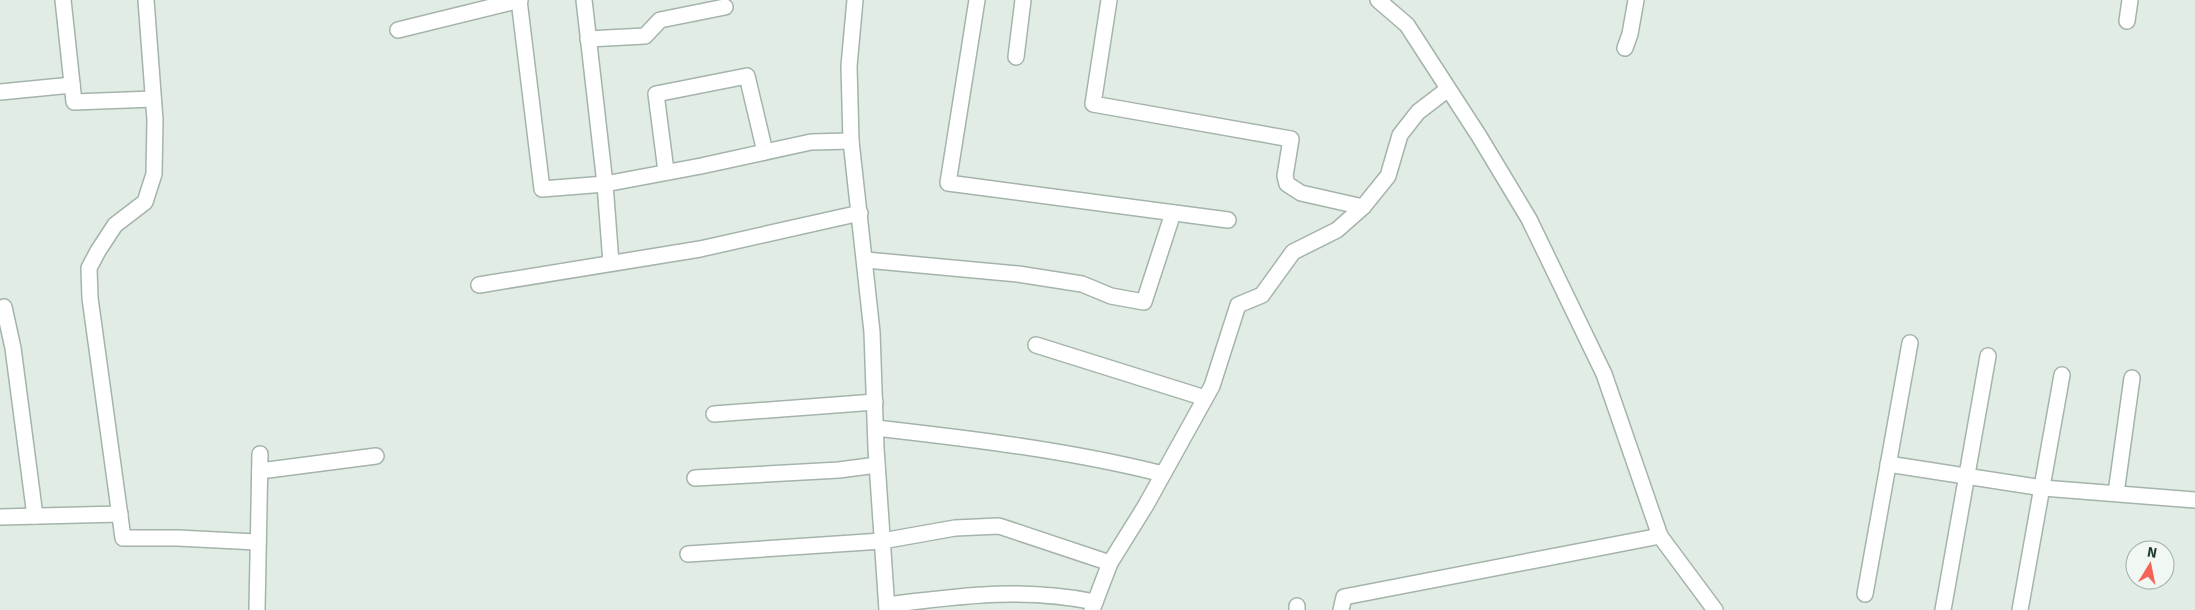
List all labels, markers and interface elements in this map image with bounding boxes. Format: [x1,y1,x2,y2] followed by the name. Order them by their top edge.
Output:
[2125,540,2175,590] north arrow
[2146,543,2158,562] text: N

